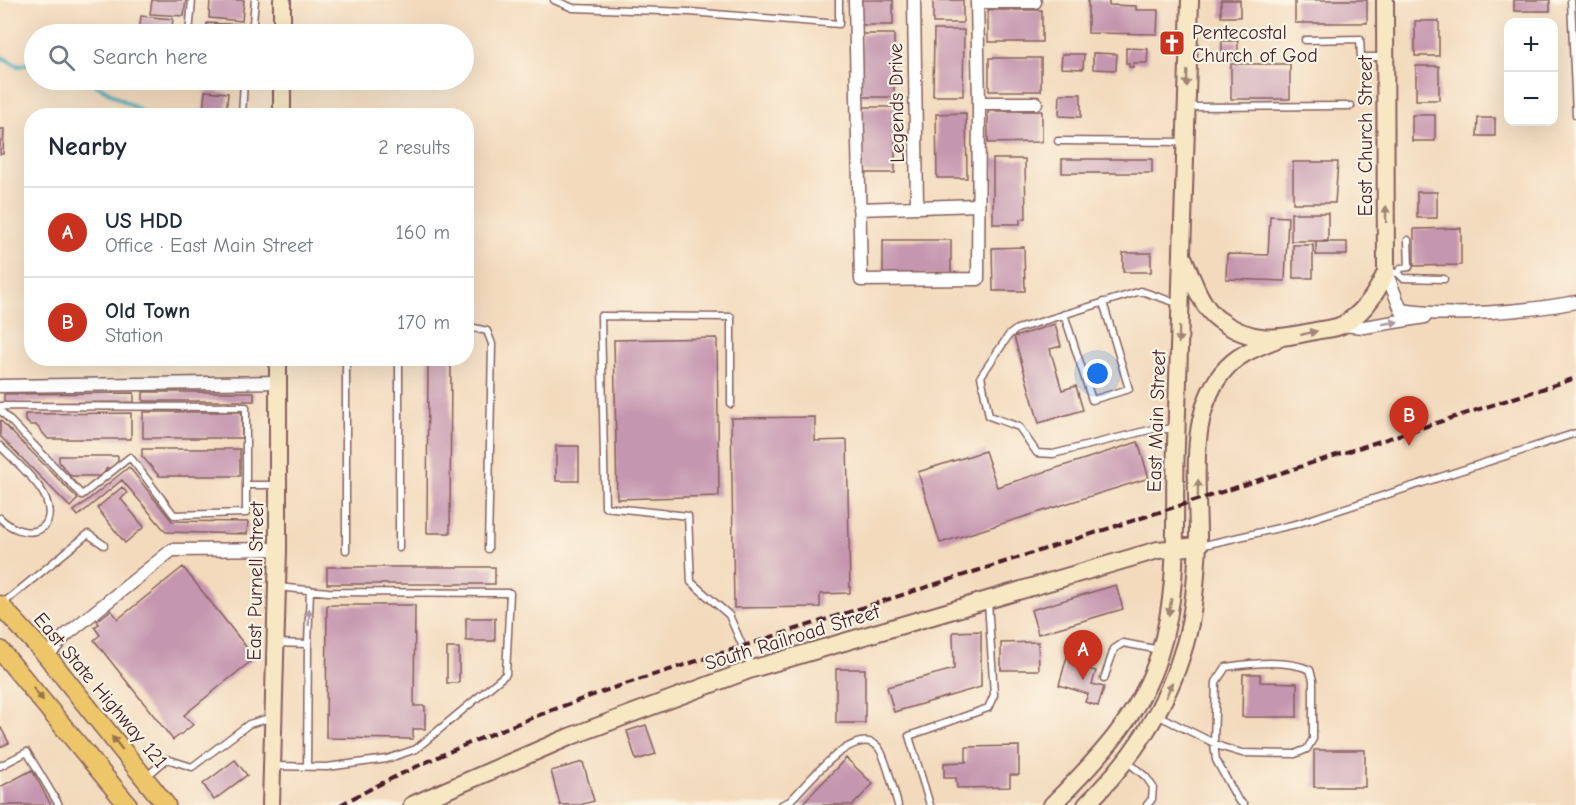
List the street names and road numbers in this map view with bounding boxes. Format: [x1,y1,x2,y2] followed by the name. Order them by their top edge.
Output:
[884,43,909,163] street label: Legends Drive
[1354,54,1377,216] street label: East Church Street
[1143,348,1171,493] street label: East Main Street
[243,500,268,661] street label: East Purnell Street
[702,600,884,675] street label: South Railroad Street
[29,608,172,773] street label: East State Highway 121

